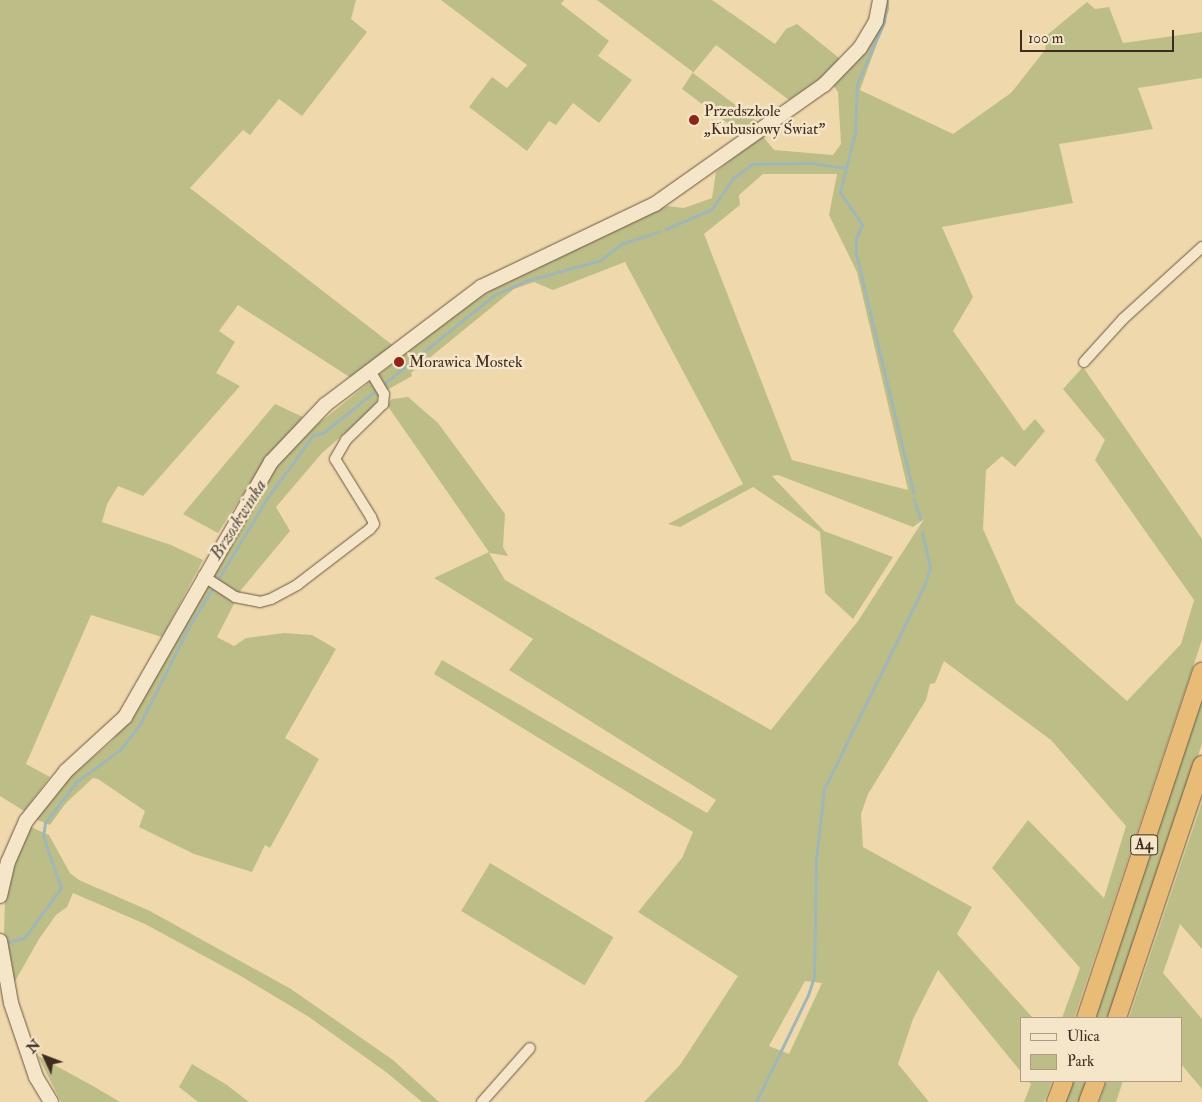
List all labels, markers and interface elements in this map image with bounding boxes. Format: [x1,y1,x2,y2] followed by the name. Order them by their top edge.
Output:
[1022,20,1176,52] scale bar
[1028,29,1063,48] text: 100 m
[704,101,825,139] place label: Przedszkole „Kubusiowy Świat”
[688,114,700,126] marker: Przedszkole „Kubusiowy Świat”
[409,352,523,372] place label: Morawica Mostek
[393,356,405,368] marker: Morawica Mostek
[206,476,272,564] water label: Brzoskwinka
[1129,832,1159,858] road number: A4
[1020,1017,1182,1082] legend
[1067,1027,1100,1046] text: Ulica
[20,1032,70,1082] north arrow
[23,1036,44,1057] text: N
[1067,1052,1094,1071] text: Park

